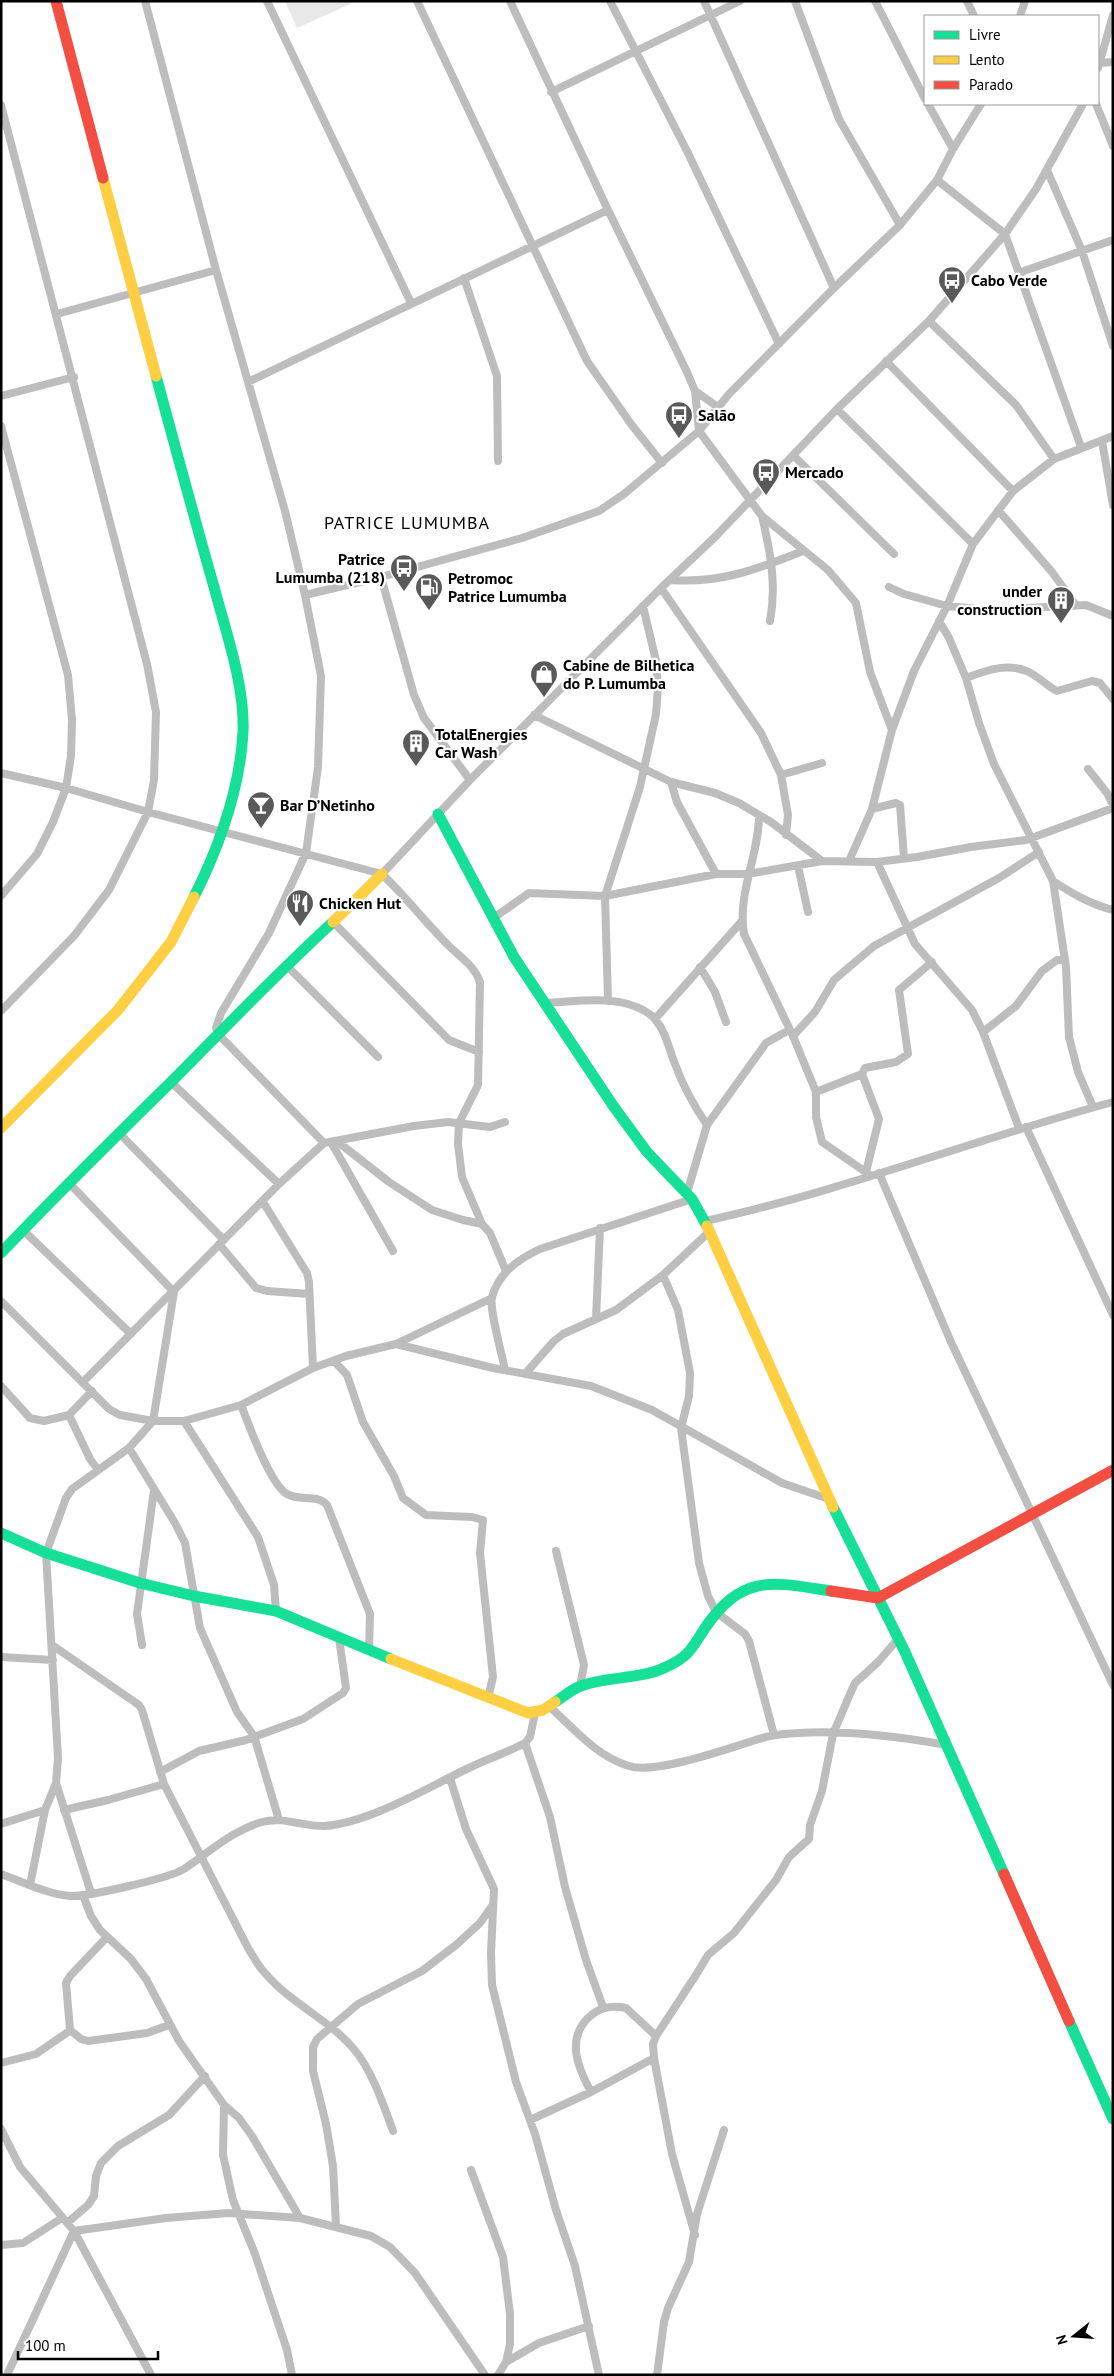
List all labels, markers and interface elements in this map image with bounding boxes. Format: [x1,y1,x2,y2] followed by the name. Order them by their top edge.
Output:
[924,15,1099,105] legend
[969,25,1001,44] text: Livre
[969,50,1005,69] text: Lento
[969,75,1013,94] text: Parado
[937,265,967,304] bus stop icon: Cabo Verde
[971,270,1047,290] place label: Cabo Verde
[664,400,694,439] bus stop icon: Salão
[698,405,736,425] place label: Salão
[751,457,781,496] bus stop icon: Mercado
[785,462,844,482] place label: Mercado
[324,511,490,534] district label: PATRICE LUMUMBA
[276,549,385,587] place label: Patrice Lumumba (218)
[389,553,419,592] bus stop icon: Patrice Lumumba (218)
[448,568,567,606] place label: Petromoc Patrice Lumumba
[414,572,444,611] fuel station icon: Petromoc Patrice Lumumba
[957,581,1042,619] place label: under construction
[1046,585,1076,624] building icon: under construction
[563,655,694,693] place label: Cabine de Bilhetica do P. Lumumba
[529,659,559,698] shop icon: Cabine de Bilhetica do P. Lumumba
[435,724,528,762] place label: TotalEnergies Car Wash
[401,728,431,767] building icon: TotalEnergies Car Wash
[246,790,276,829] bar icon: Bar D’Netinho
[280,795,375,815] place label: Bar D’Netinho
[285,888,315,927] restaurant icon: Chicken Hut
[319,893,401,913] place label: Chicken Hut
[1049,2311,1099,2361] north arrow
[18,2328,158,2360] scale bar
[1052,2333,1072,2347] text: N
[25,2336,66,2355] text: 100 m

